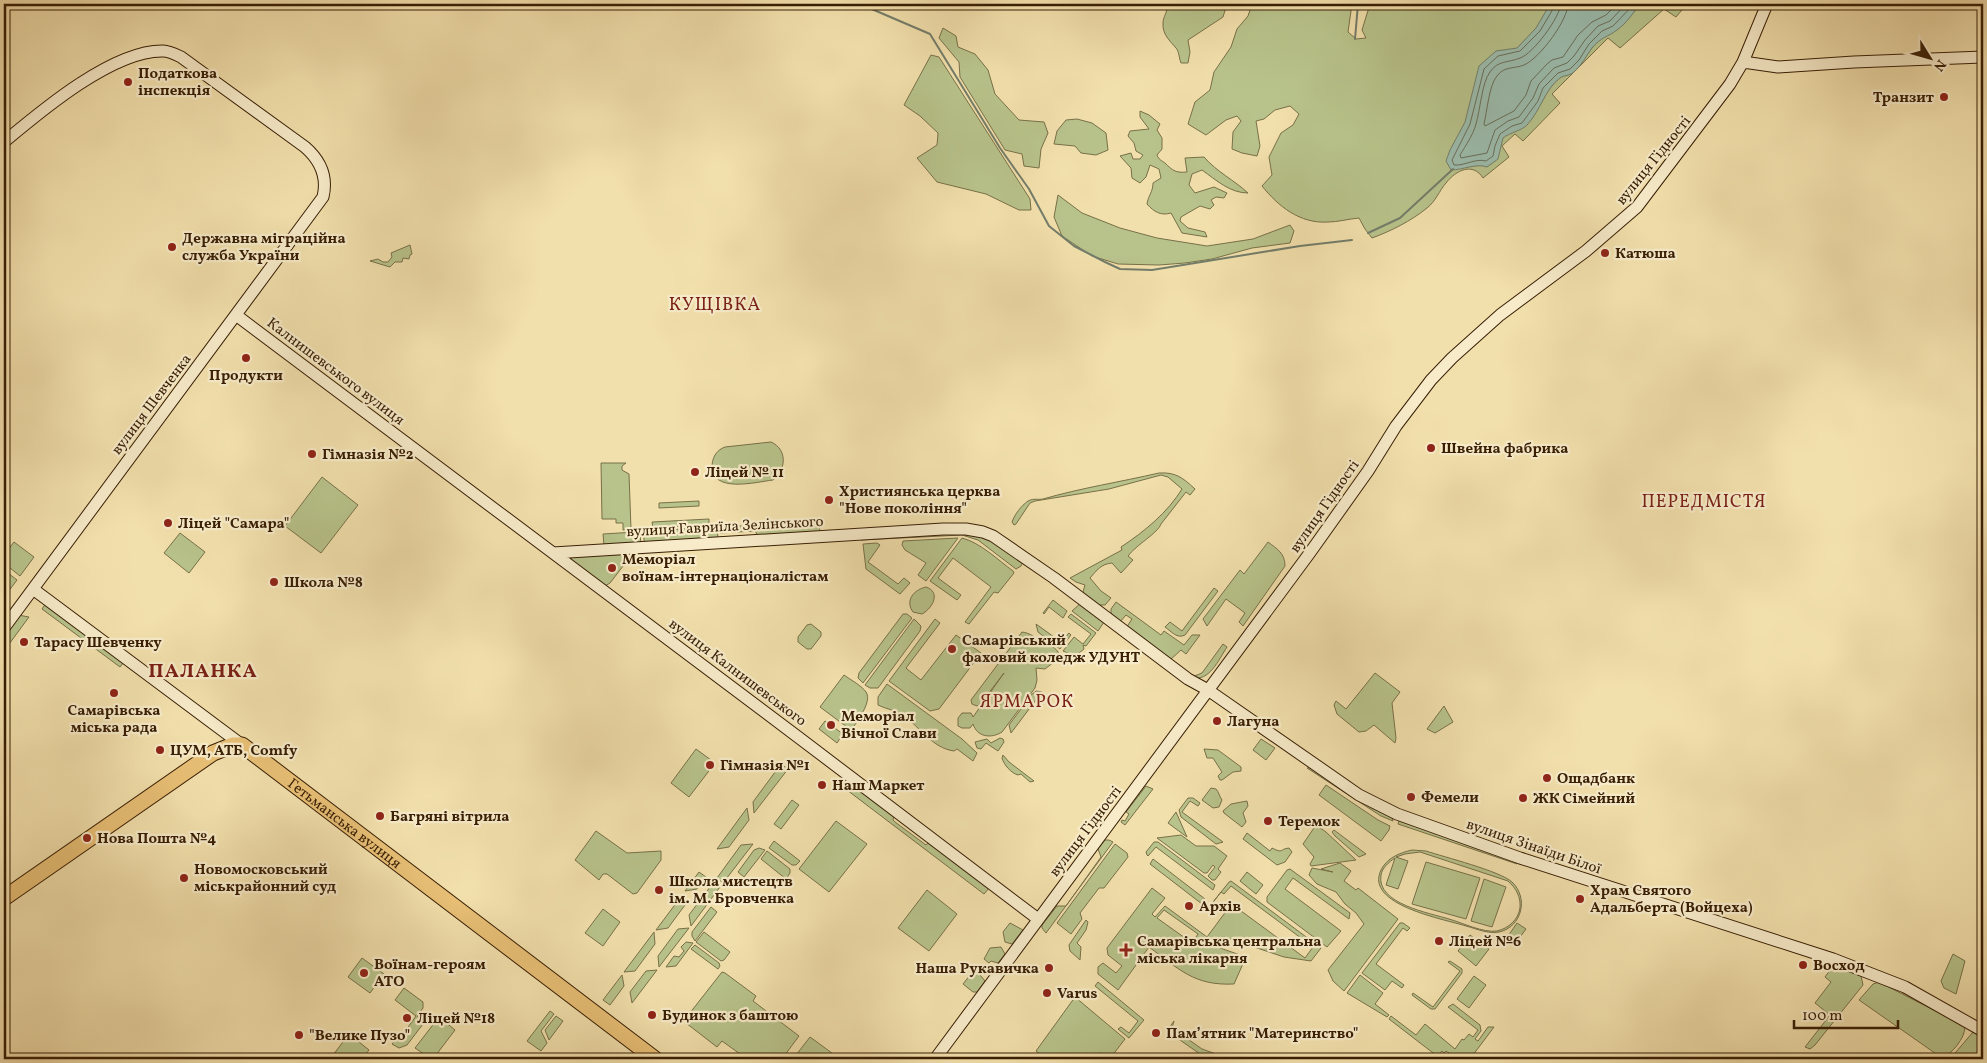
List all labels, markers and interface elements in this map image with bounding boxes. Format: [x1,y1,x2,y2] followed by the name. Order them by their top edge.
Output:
[1904,32,1954,82] north arrow
[1929,55,1950,75] text: N
[138,64,217,102] place label: Податкова інспекція
[122,76,134,88] marker: Податкова інспекція
[1873,88,1935,109] place label: Транзит
[1938,91,1950,103] marker: Транзит
[1612,112,1697,210] street label: вулиця Гідності
[182,229,346,267] place label: Державна міграційна служба України
[166,241,178,253] marker: Державна міграційна служба України
[1615,244,1676,265] place label: Катюша
[1599,247,1611,259] marker: Катюша
[669,293,761,318] district label: КУЩІВКА
[262,313,408,431] street label: Калнишевського вулиця
[107,350,197,460] street label: вулиця Шевченка
[240,352,252,364] marker: Продукти
[209,366,283,387] place label: Продукти
[1441,439,1568,460] place label: Швейна фабрика
[1425,442,1437,454] marker: Швейна фабрика
[322,445,414,466] place label: Гімназія №2
[306,448,318,460] marker: Гімназія №2
[1285,456,1365,557] street label: вулиця Гідності
[705,463,784,484] place label: Ліцей № 11
[689,466,701,478] marker: Ліцей № 11
[839,482,1000,520] place label: Християнська церква "Нове покоління"
[1641,490,1767,515] district label: ПЕРЕДМІСТЯ
[823,494,835,506] marker: Християнська церква "Нове покоління"
[626,512,824,543] street label: вулиця Гавриїла Зелінського
[178,514,290,535] place label: Ліцей "Самара"
[162,517,174,529] marker: Ліцей "Самара"
[622,550,828,588] place label: Меморіал воїнам-інтернаціоналістам
[606,562,618,574] marker: Меморіал воїнам-інтернаціоналістам
[284,573,363,594] place label: Школа №8
[268,576,280,588] marker: Школа №8
[664,614,810,732] street label: вулиця Калнишевського
[962,631,1140,669] place label: Самарівський фаховий коледж УДУНТ
[34,633,162,654] place label: Тарасу Шевченку
[18,636,30,648] marker: Тарасу Шевченку
[946,643,958,655] marker: Самарівський фаховий коледж УДУНТ
[148,658,258,686] district label: ПАЛАНКА
[108,687,120,699] marker: Самарівська міська рада
[980,690,1074,715] district label: ЯРМАРОК
[68,701,160,739] place label: Самарівська міська рада
[841,707,937,745] place label: Меморіал Вічної Слави
[1227,712,1279,733] place label: Лагуна
[1211,715,1223,727] marker: Лагуна
[825,719,837,731] marker: Меморіал Вічної Слави
[170,741,298,762] place label: ЦУМ, АТБ, Comfy
[154,744,166,756] marker: ЦУМ, АТБ, Comfy
[720,756,810,777] place label: Гімназія №1
[704,759,716,771] marker: Гімназія №1
[1557,769,1635,790] place label: Ощадбанк
[1541,772,1553,784] marker: Ощадбанк
[283,774,405,875] street label: Гетьманська вулиця
[832,776,925,797] place label: Наш Маркет
[816,779,828,791] marker: Наш Маркет
[1045,782,1127,882] street label: вулиця Гідності
[1421,788,1479,809] place label: Фемели
[1533,789,1635,810] place label: ЖК Сімейний
[1405,791,1417,803] marker: Фемели
[1517,792,1529,804] marker: ЖК Сімейний
[390,807,510,828] place label: Багряні вітрила
[374,810,386,822] marker: Багряні вітрила
[1278,812,1340,833] place label: Теремок
[1463,814,1604,881] street label: вулиця Зінаїди Білої
[1262,815,1274,827] marker: Теремок
[97,829,216,850] place label: Нова Пошта №4
[81,832,93,844] marker: Нова Пошта №4
[194,860,336,898] place label: Новомосковський міськрайонний суд
[178,872,190,884] marker: Новомосковський міськрайонний суд
[669,872,794,910] place label: Школа мистецтв ім. М. Бровченка
[1590,881,1753,919] place label: Храм Святого Адальберта (Войцеха)
[653,884,665,896] marker: Школа мистецтв ім. М. Бровченка
[1574,893,1586,905] marker: Храм Святого Адальберта (Войцеха)
[1199,897,1242,918] place label: Архів
[1183,900,1195,912] marker: Архів
[1137,932,1322,970] place label: Самарівська центральна міська лікарня
[1449,932,1521,953] place label: Ліцей №6
[1433,935,1445,947] marker: Ліцей №6
[1119,943,1133,957] marker: Самарівська центральна міська лікарня
[374,955,486,993] place label: Воїнам-героям АТО
[1813,956,1865,977] place label: Восход
[915,959,1039,980] place label: Наша Рукавичка
[1797,959,1809,971] marker: Восход
[1043,962,1055,974] marker: Наша Рукавичка
[358,967,370,979] marker: Воїнам-героям АТО
[1057,984,1097,1005] place label: Varus
[1041,987,1053,999] marker: Varus
[1794,998,1898,1030] scale bar
[662,1006,798,1027] place label: Будинок з баштою
[1802,1006,1842,1027] text: 100 m
[417,1009,495,1030] place label: Ліцей №18
[646,1009,658,1021] marker: Будинок з баштою
[401,1012,413,1024] marker: Ліцей №18
[1166,1024,1358,1045] place label: Пам’ятник "Материнство"
[309,1026,410,1047] place label: "Велике Пузо"
[1150,1027,1162,1039] marker: Пам’ятник "Материнство"
[293,1029,305,1041] marker: "Велике Пузо"

